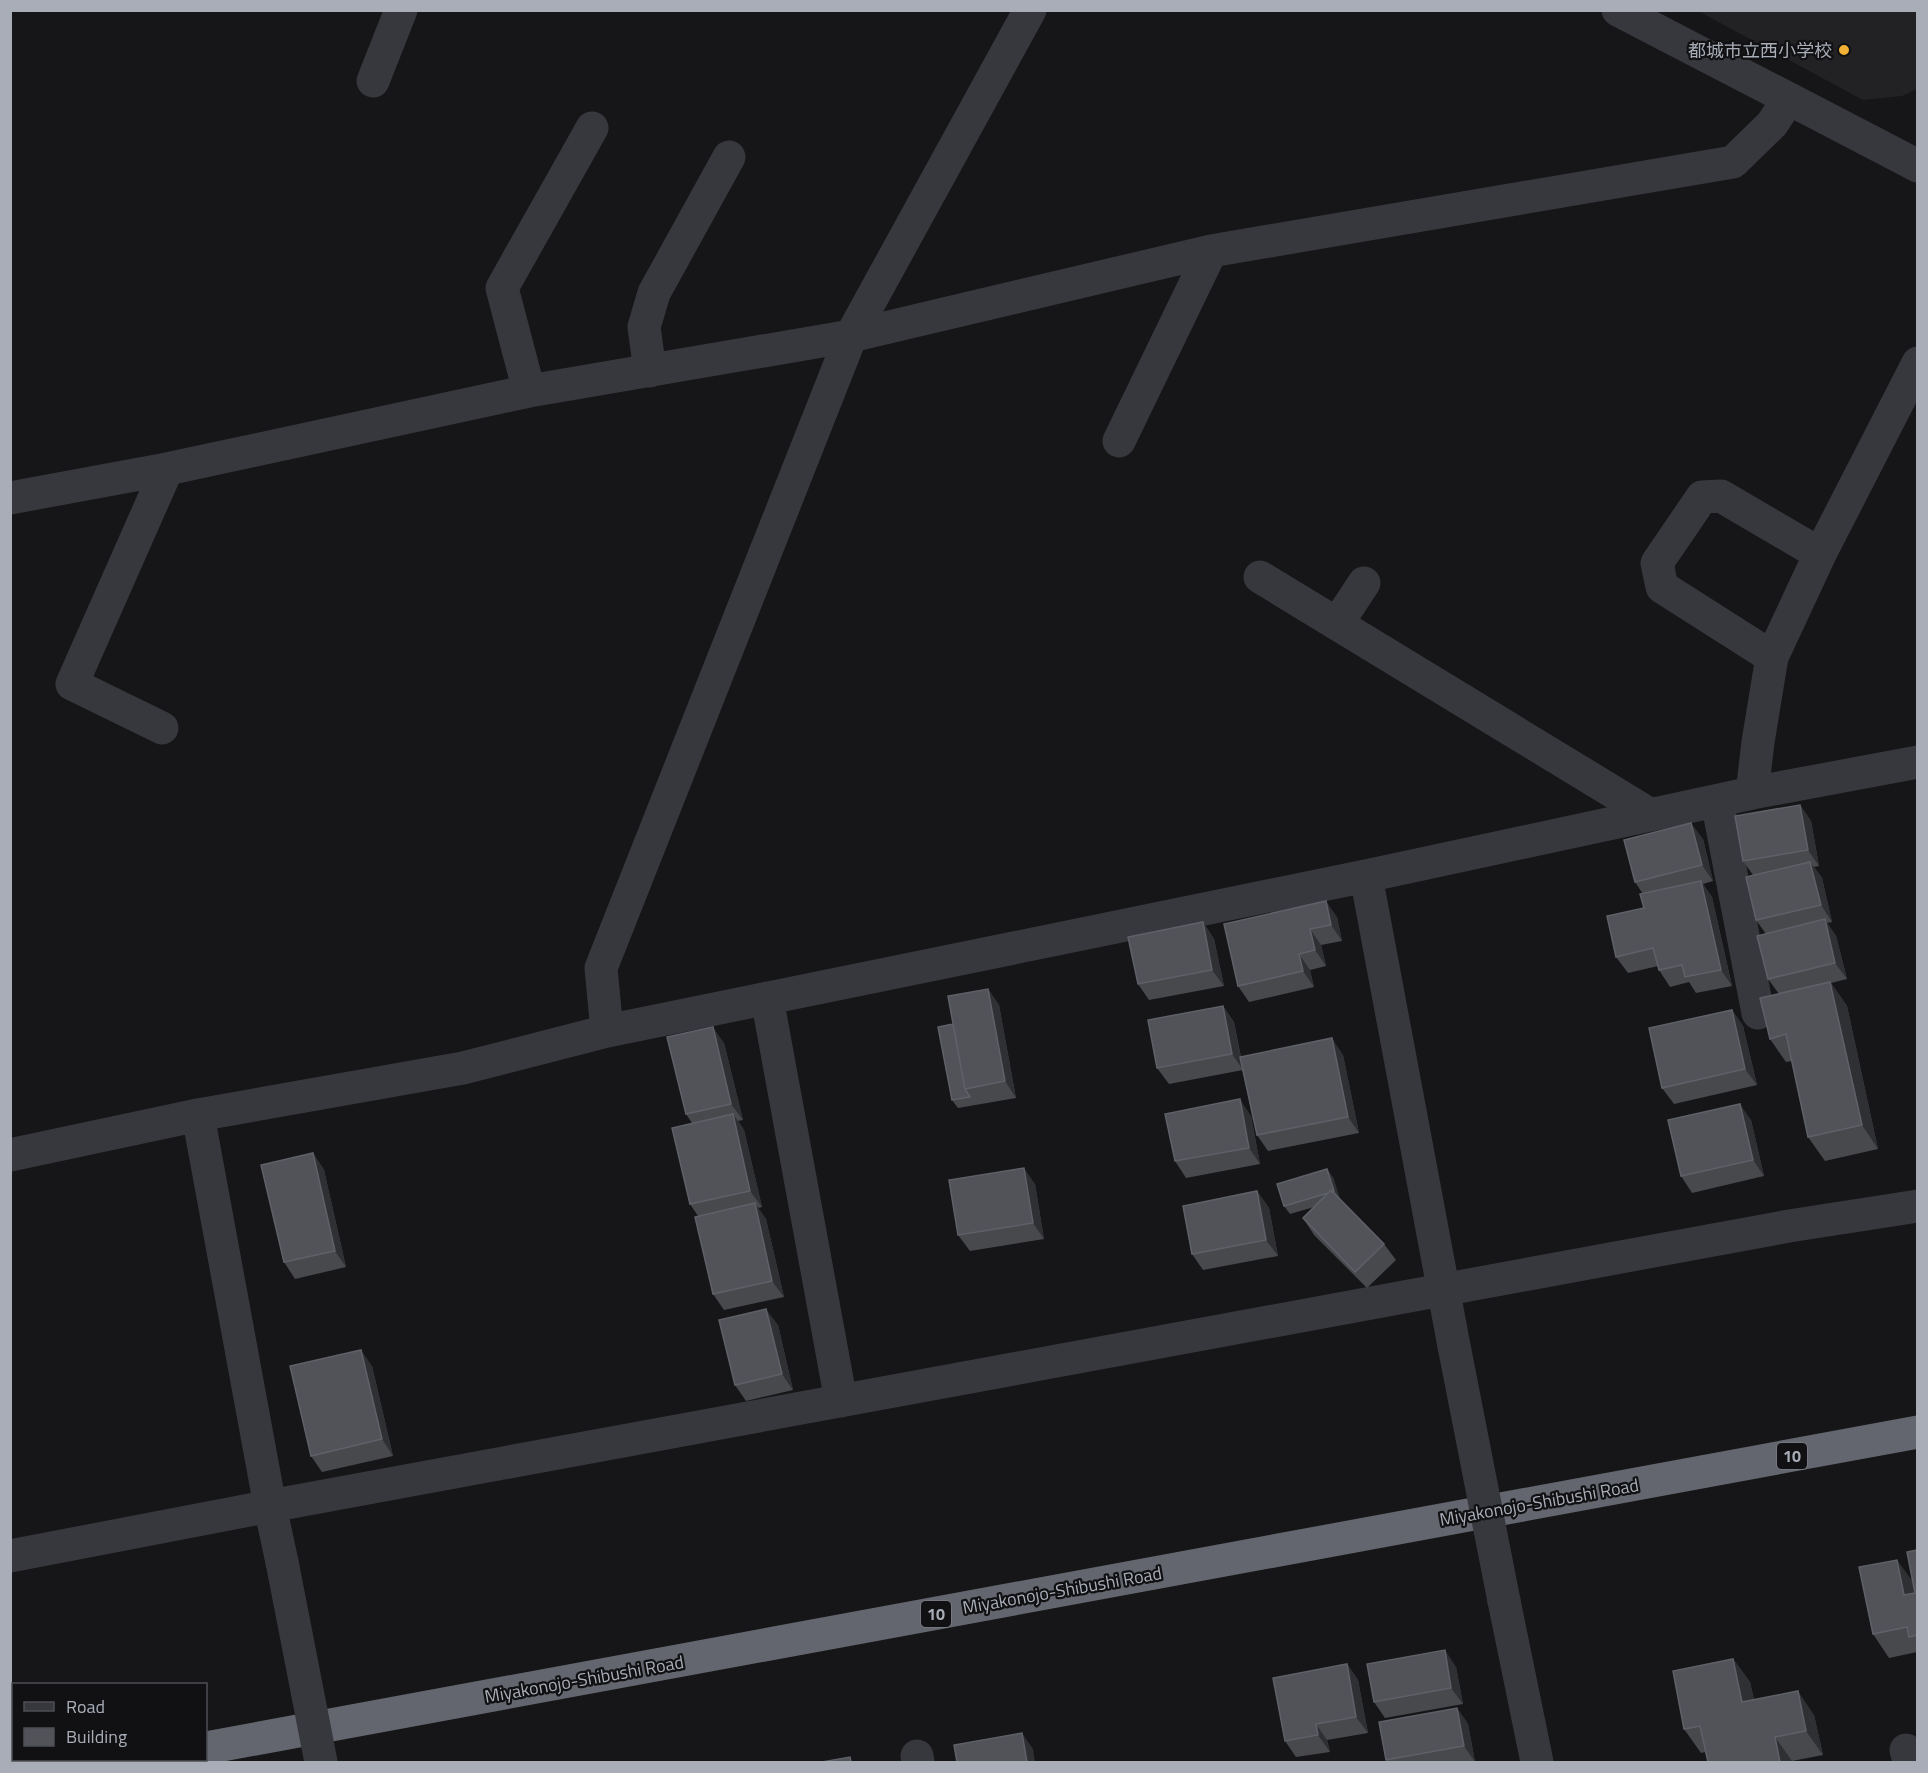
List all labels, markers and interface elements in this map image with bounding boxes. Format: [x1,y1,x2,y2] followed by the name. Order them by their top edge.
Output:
[1688,37,1832,64] place label: 都城市立西小学校
[1837,43,1851,57] marker: 都城市立西小学校
[1777,1443,1807,1469] road number: 10
[1437,1471,1641,1533] street label: Miyakonojo-Shibushi Road
[960,1559,1164,1621] street label: Miyakonojo-Shibushi Road
[921,1601,951,1627] road number: 10
[482,1648,686,1710] street label: Miyakonojo-Shibushi Road
[12,1683,207,1761] legend
[66,1693,105,1720] text: Road
[66,1723,127,1750] text: Building

